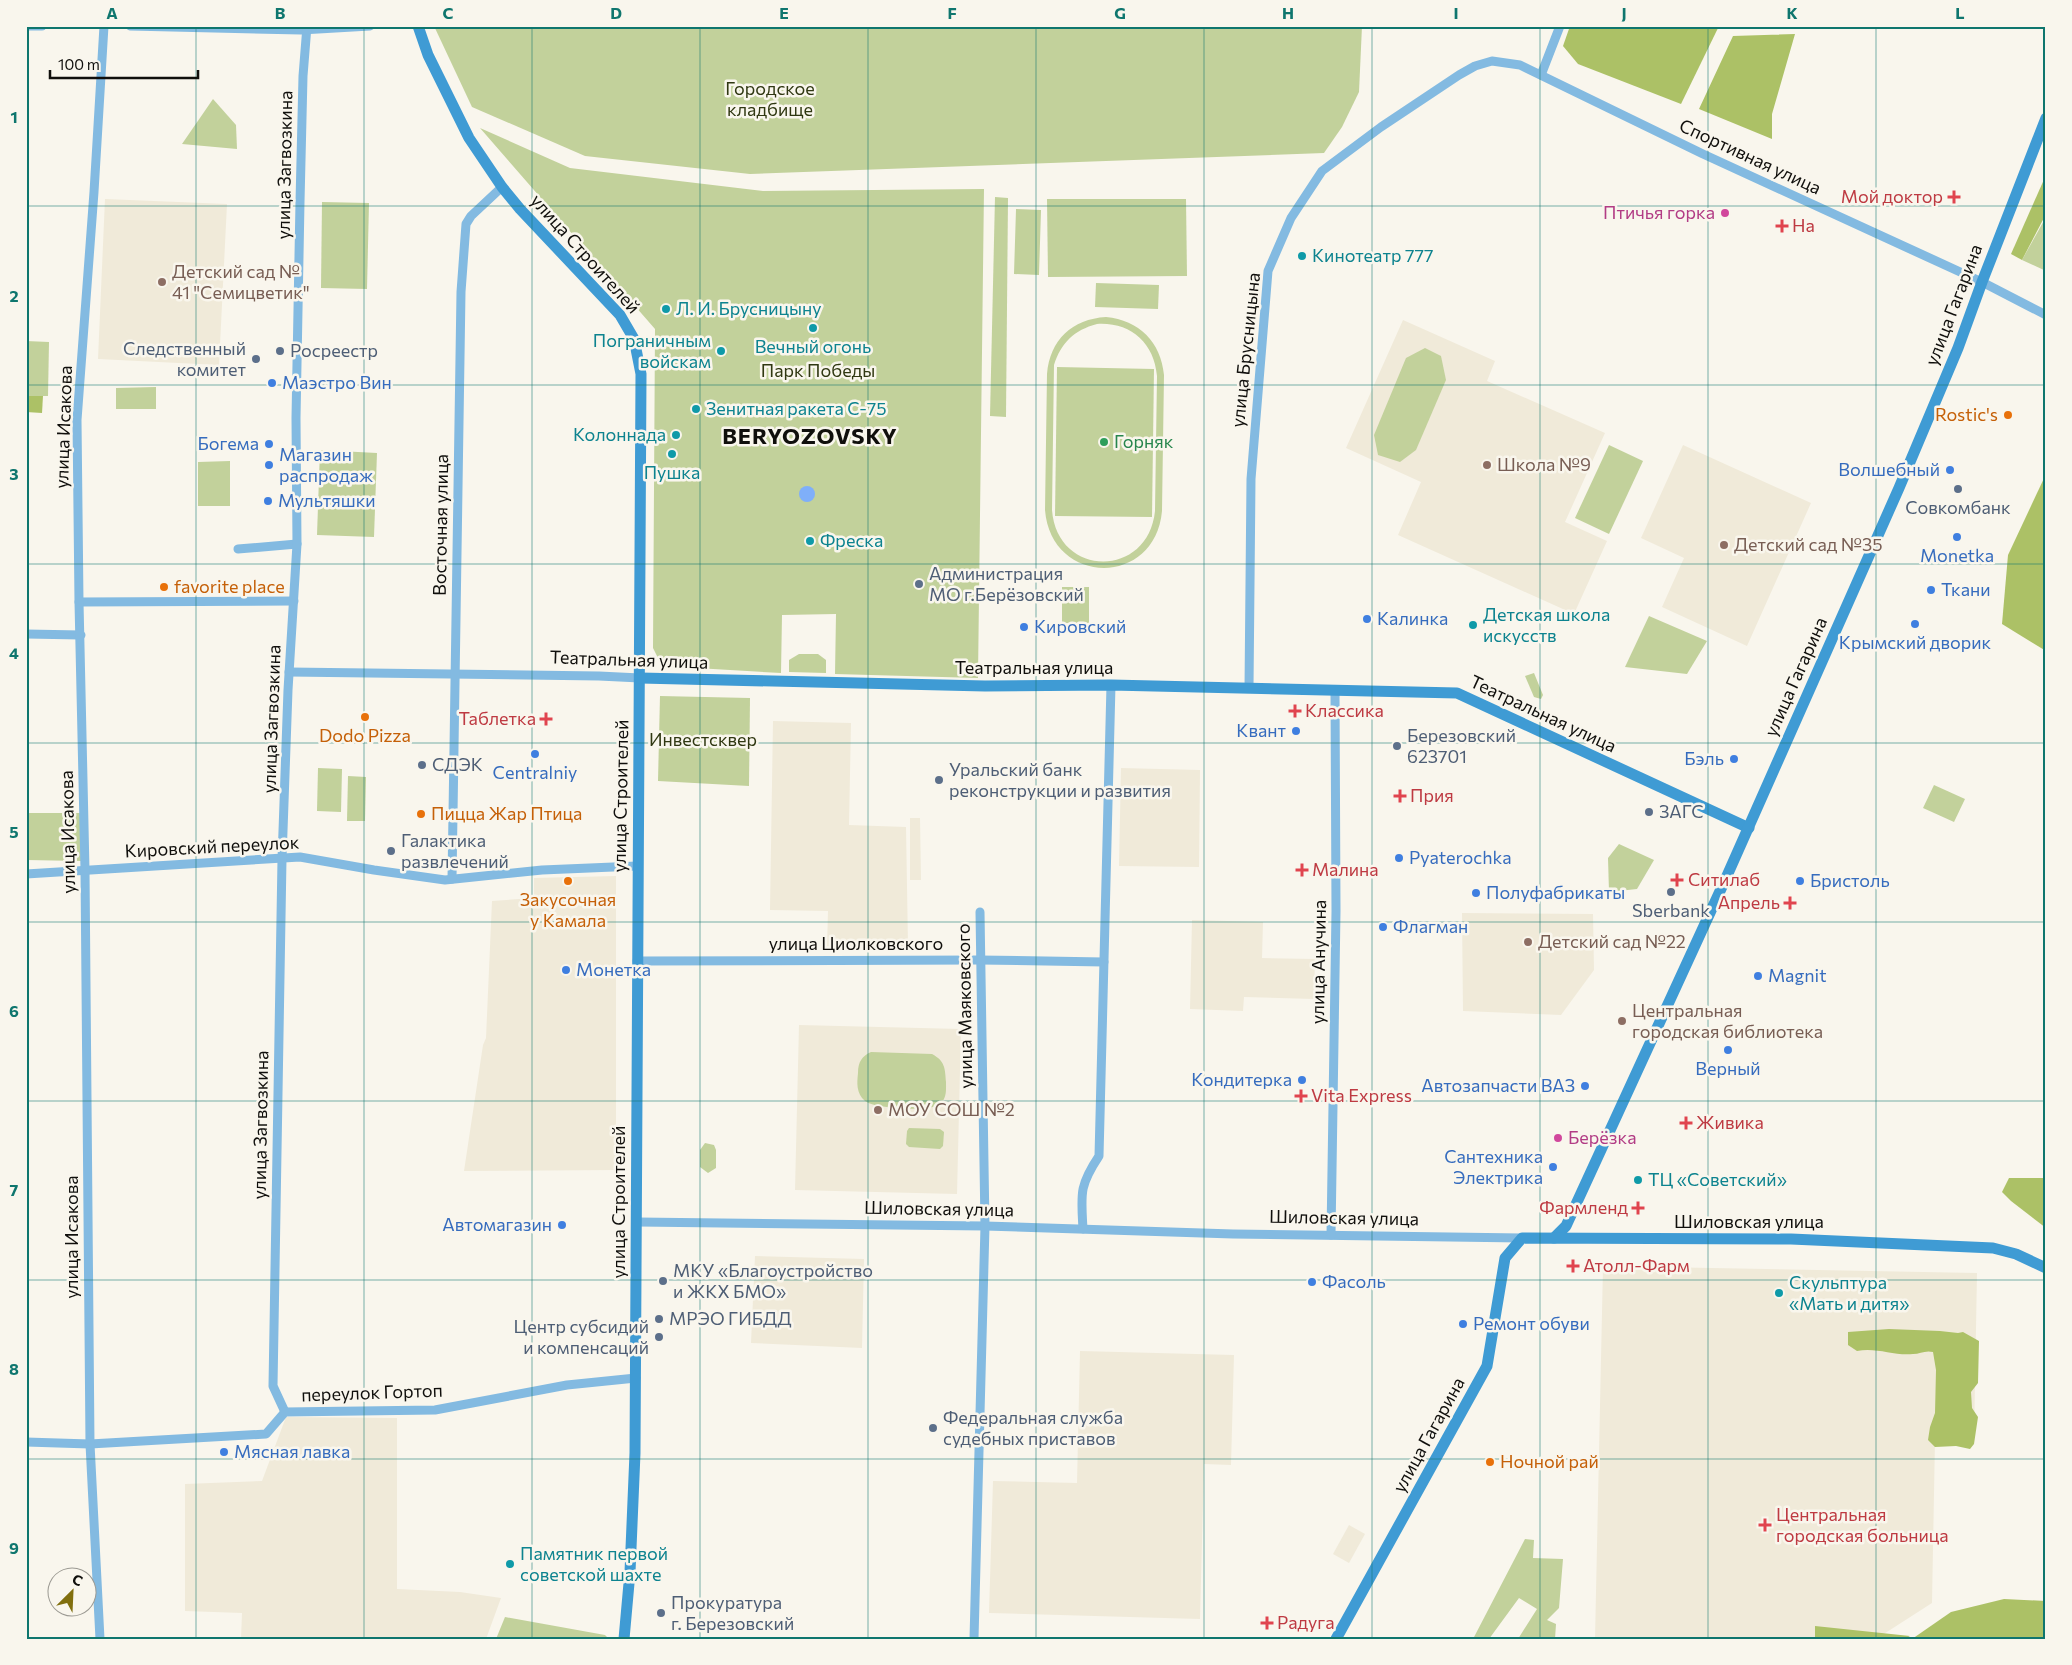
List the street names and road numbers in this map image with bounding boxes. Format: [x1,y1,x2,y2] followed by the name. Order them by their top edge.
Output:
[272,90,296,240] street label: улица Загвозкина
[1676,114,1825,199] street label: Спортивная улица
[526,189,645,317] street label: улица Строителей
[1920,241,1986,368] street label: улица Гагарина
[1226,271,1264,429] street label: улица Брусницына
[50,365,76,489] street label: улица Исакова
[428,454,452,596] street label: Восточная улица
[1759,614,1831,740] street label: улица Гагарина
[257,644,285,794] street label: улица Загвозкина
[549,645,709,673] street label: Театральная улица
[955,656,1113,678] street label: Театральная улица
[1467,670,1620,757] street label: Театральная улица
[608,719,632,873] street label: улица Строителей
[55,770,79,894] street label: улица Исакова
[124,830,300,862] street label: Кировский переулок
[1306,900,1330,1024] street label: улица Анучина
[952,923,976,1089] street label: улица Маяковского
[769,932,943,954] street label: улица Циолковского
[248,1050,272,1200] street label: улица Загвозкина
[607,1126,629,1278] street label: улица Строителей
[60,1175,82,1299] street label: улица Исакова
[864,1196,1014,1220] street label: Шиловская улица
[1269,1205,1419,1229] street label: Шиловская улица
[1674,1210,1824,1232] street label: Шиловская улица
[1387,1373,1469,1496] street label: улица Гагарина
[301,1379,443,1405] street label: переулок Гортоп

